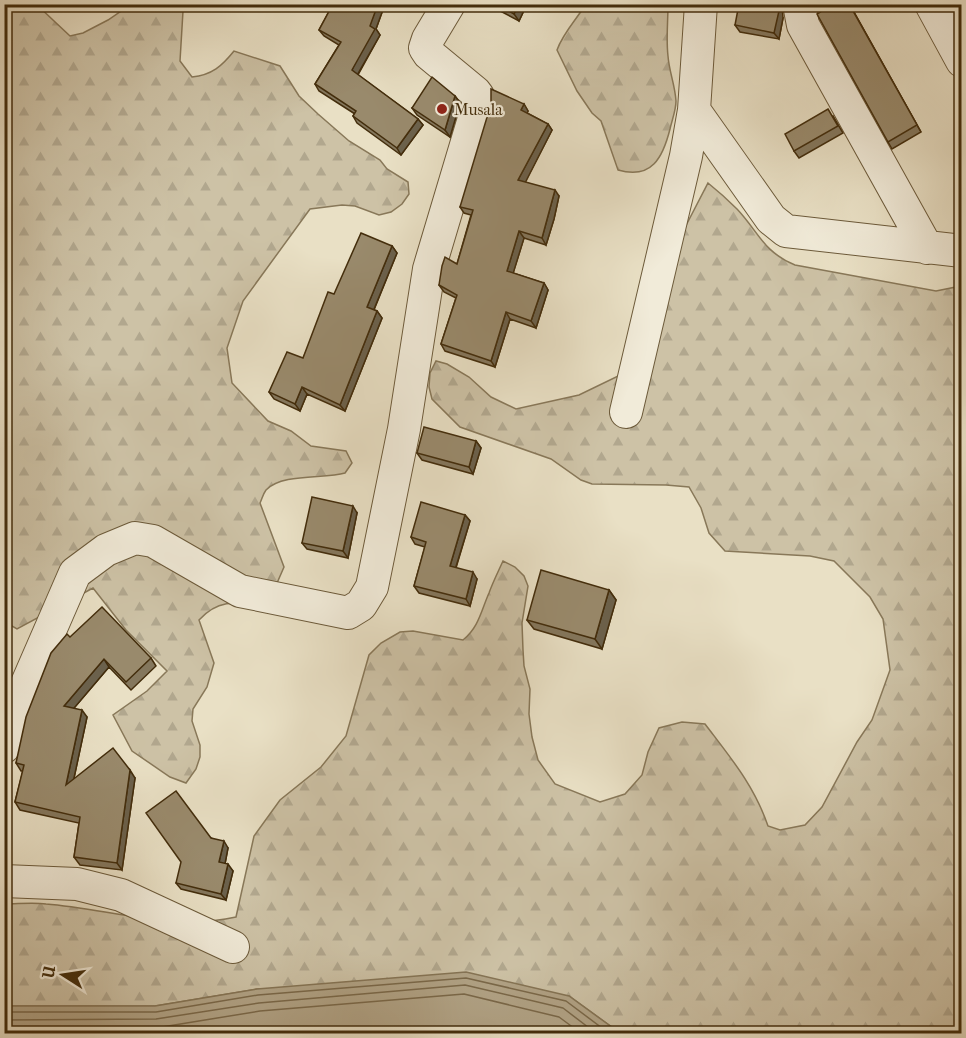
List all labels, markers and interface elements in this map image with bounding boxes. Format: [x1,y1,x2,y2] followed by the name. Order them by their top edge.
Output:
[454,100,503,119] place label: Musala
[435,102,449,116] marker: Musala
[33,945,93,1005] north arrow
[38,963,60,981] text: U

